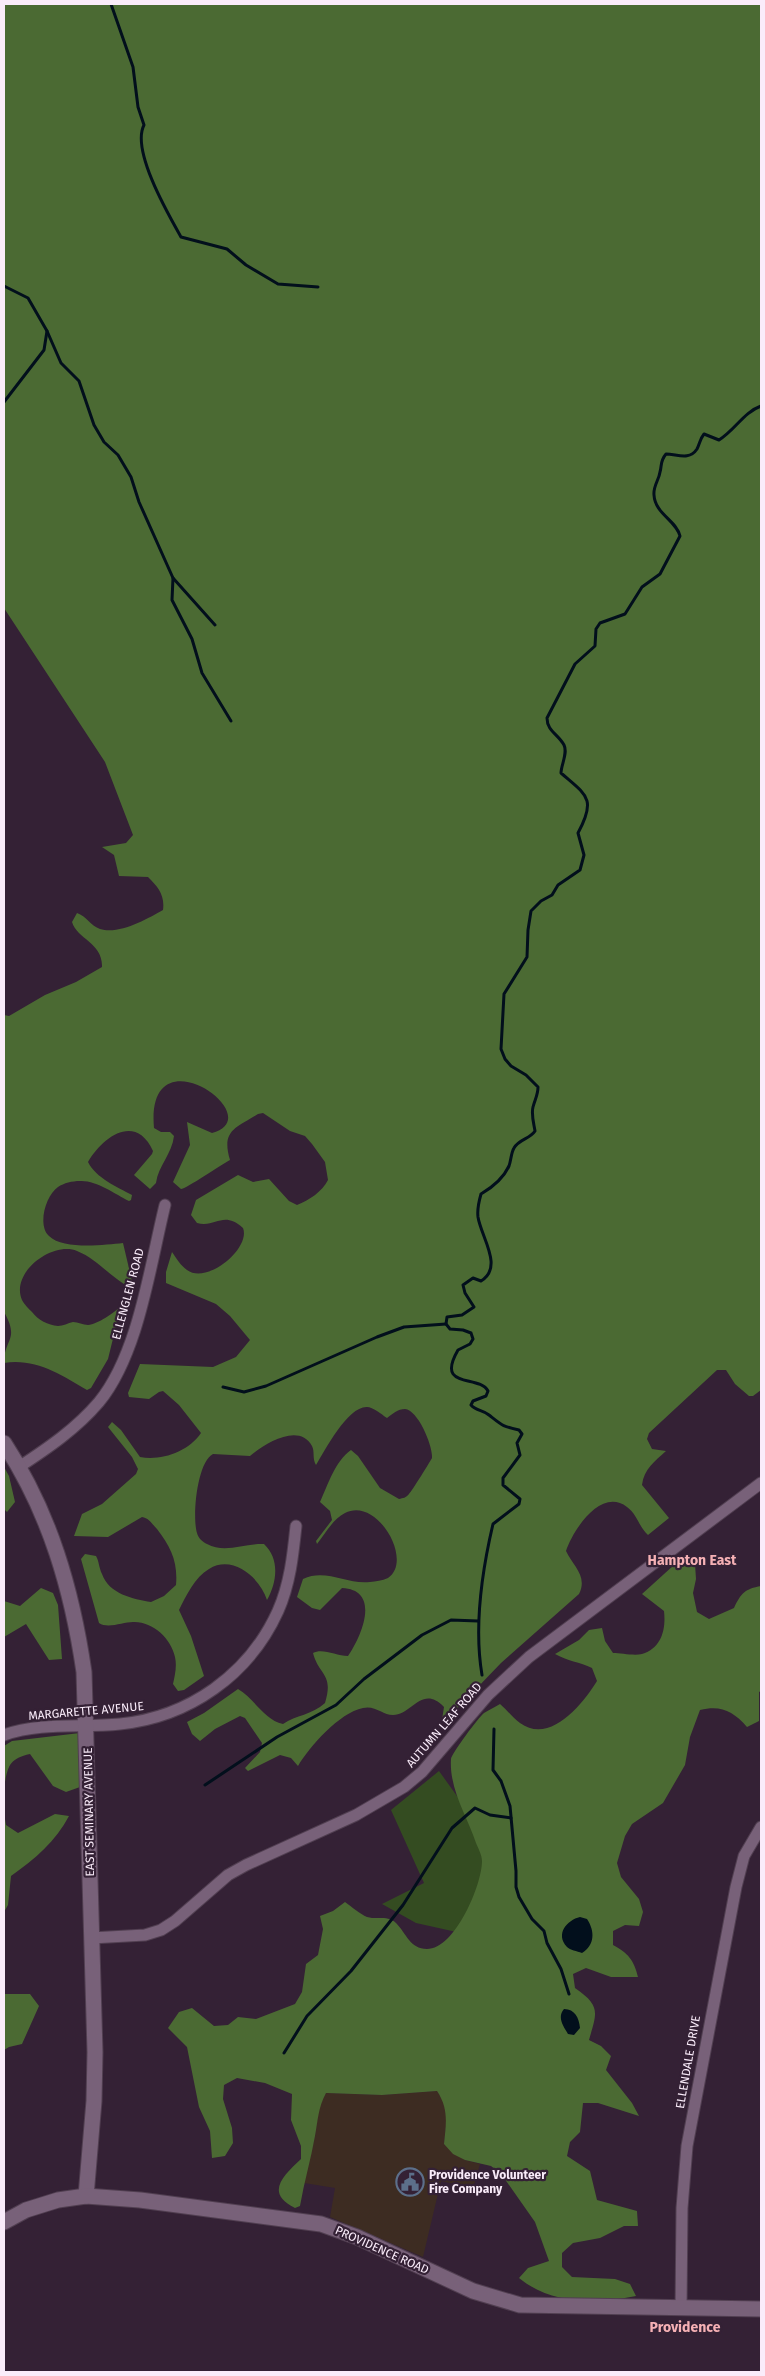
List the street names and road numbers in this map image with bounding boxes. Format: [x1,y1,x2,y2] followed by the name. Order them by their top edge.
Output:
[109,1246,147,1341] street label: ELLENGLEN ROAD
[403,1680,485,1770] street label: AUTUMN LEAF ROAD
[28,1699,144,1723] street label: MARGARETTE AVENUE
[81,1747,97,1877] street label: EAST SEMINARY AVENUE
[673,2014,703,2110] street label: ELLENDALE DRIVE
[333,2223,431,2277] street label: PROVIDENCE ROAD

